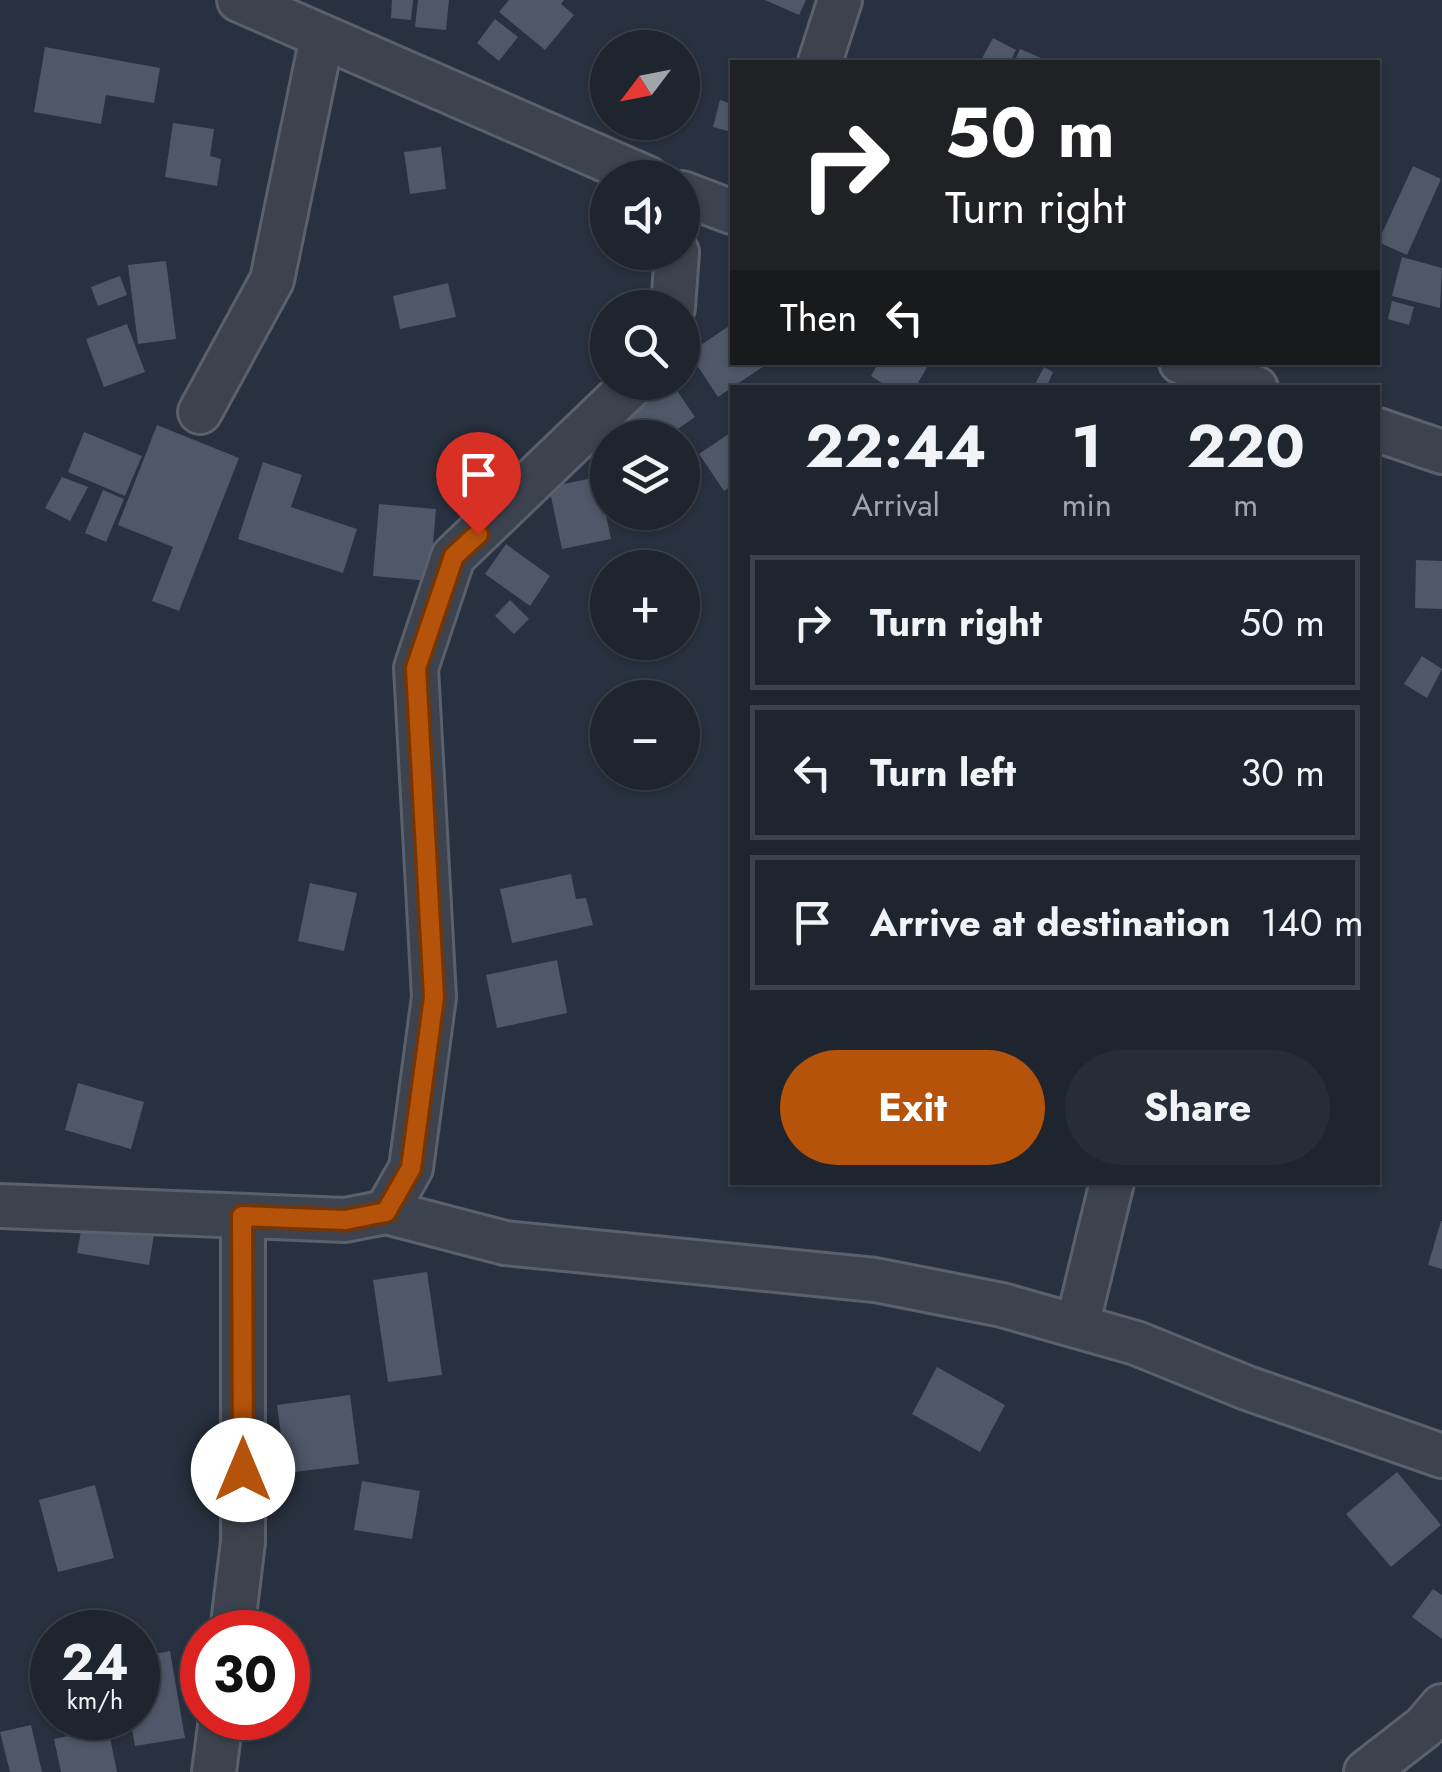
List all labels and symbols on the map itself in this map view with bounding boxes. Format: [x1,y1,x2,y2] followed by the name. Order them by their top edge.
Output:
[590,30,700,140] north arrow
[436,432,521,535] pin
[191,1418,295,1522] position arrow
[180,1610,310,1740] speed limit sign: 30

